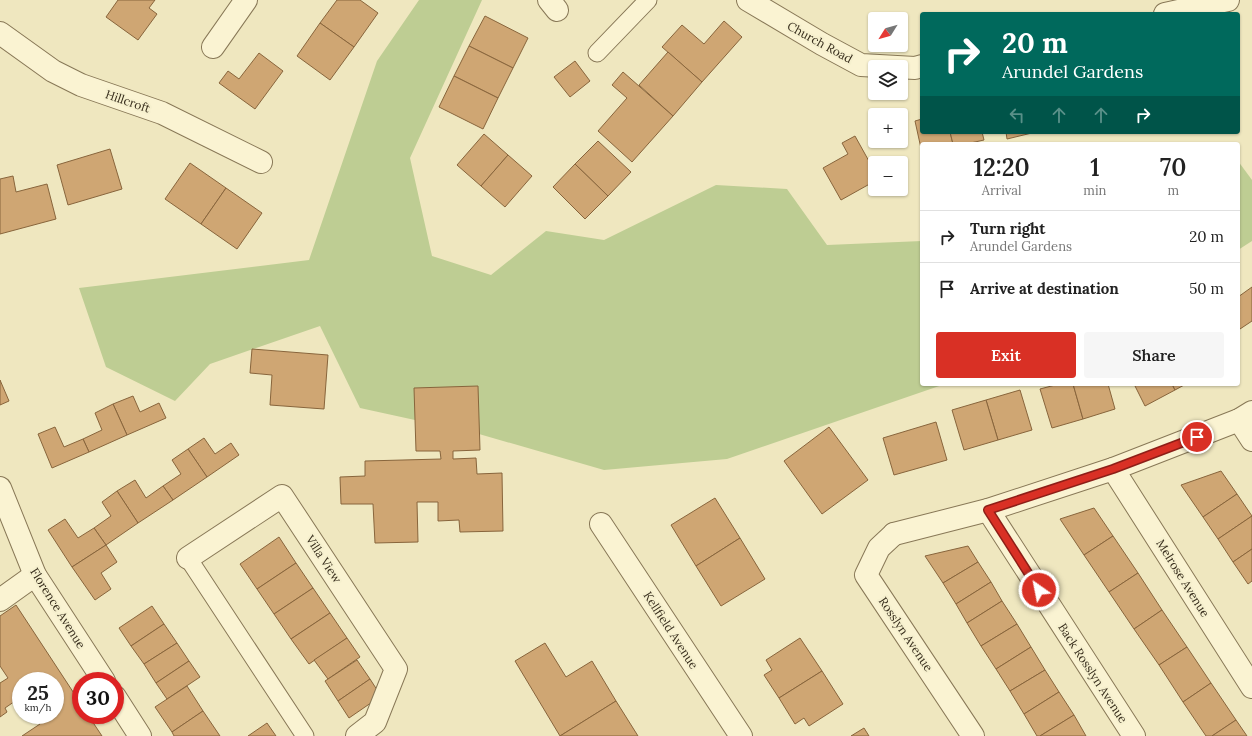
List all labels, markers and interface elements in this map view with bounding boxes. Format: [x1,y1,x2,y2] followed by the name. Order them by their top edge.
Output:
[868,12,908,52] north arrow
[868,12,908,196] map controls
[785,18,855,66] street label: Church Road
[1002,25,1068,61] text: 20 m
[936,28,988,80] icon: right
[868,60,908,100] button: layers
[1002,60,1143,83] text: Arundel Gardens
[104,86,153,116] street label: Hillcroft
[1006,104,1028,126] icon: left
[1048,104,1070,126] icon: ahead
[1090,104,1112,126] icon: ahead
[1132,104,1154,126] icon: right
[868,108,908,148] button: +
[974,152,1030,183] text: 12:20
[1090,152,1100,183] text: 1
[1160,152,1186,183] text: 70
[868,156,908,196] button: −
[982,182,1022,199] text: Arrival
[1083,182,1107,199] text: min
[1167,182,1179,199] text: m
[970,219,1046,238] text: Turn right
[936,226,958,248] icon: right
[1189,227,1224,246] text: 20 m
[970,238,1072,255] text: Arundel Gardens
[936,278,958,300] icon: arrive
[970,279,1119,298] text: Arrive at destination
[1189,279,1224,298] text: 50 m
[936,332,1076,378] button: Exit
[1084,332,1224,378] button: Share
[1180,420,1214,454] pin
[1186,426,1208,448] icon: arrive
[302,531,345,586] street label: Villa View
[1153,536,1213,620] street label: Melrose Avenue
[27,565,89,652] street label: Florence Avenue
[1018,569,1060,611] position arrow
[640,588,702,672] street label: Kellfield Avenue
[876,594,937,674] street label: Rosslyn Avenue
[1055,620,1131,726] street label: Back Rosslyn Avenue
[72,672,124,724] speed limit sign: 30
[27,680,49,705] text: 25
[24,701,52,714] text: km/h

